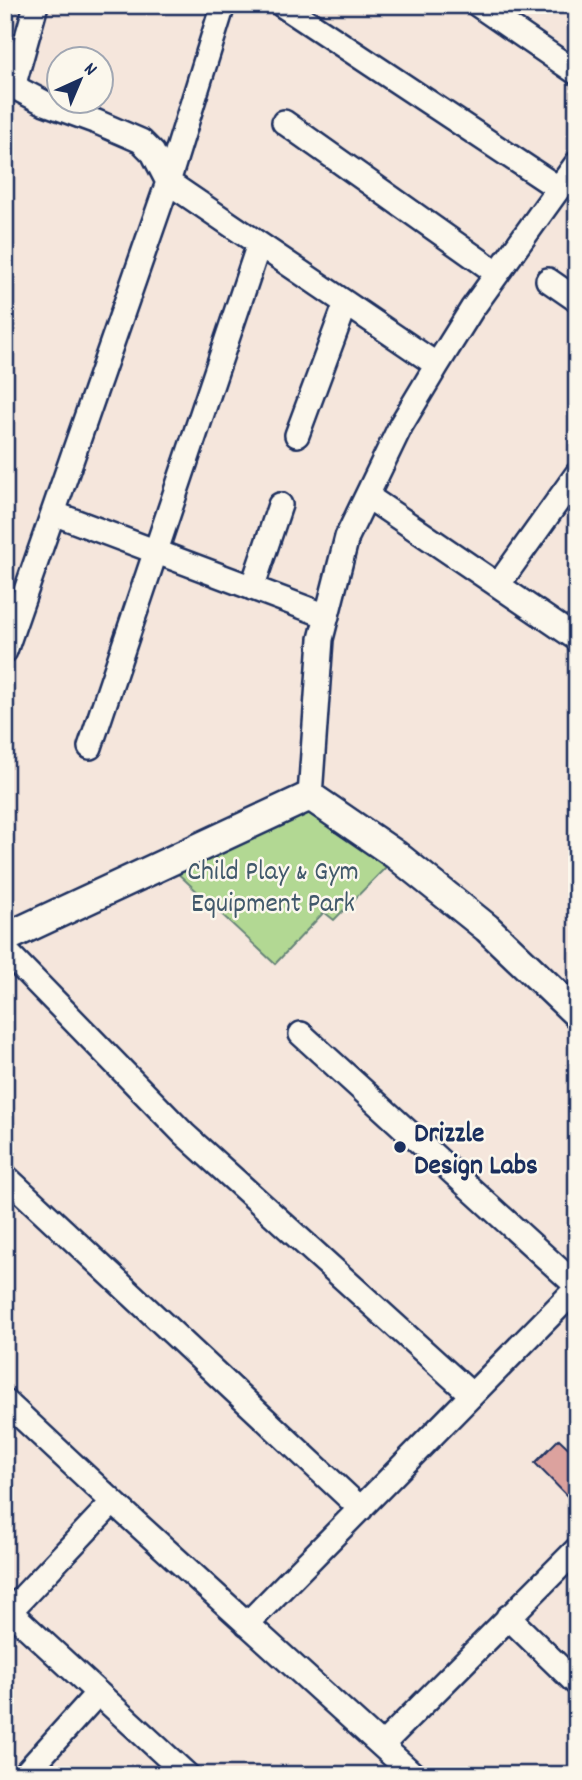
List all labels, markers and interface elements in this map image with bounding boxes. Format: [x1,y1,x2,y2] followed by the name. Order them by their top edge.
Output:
[46,46,116,116] north arrow
[77,57,102,83] text: N
[187,854,359,926] park label: Child Play & Gym Equipment Park
[414,1116,538,1188] place label: Drizzle Design Labs
[392,1139,408,1155] marker: Drizzle Design Labs

